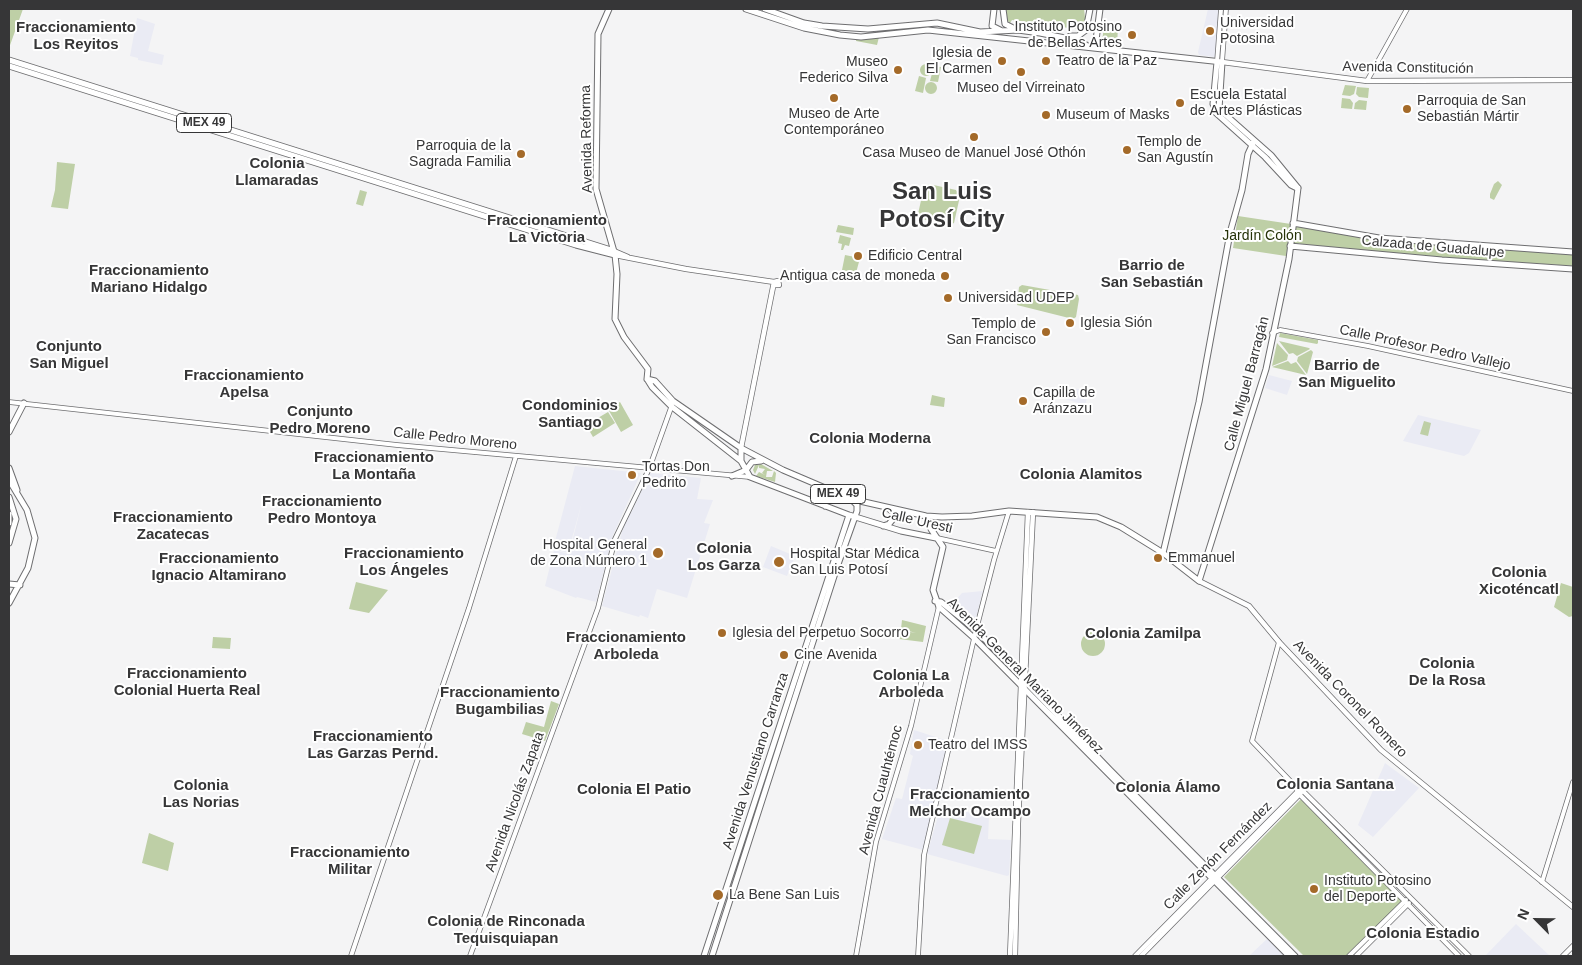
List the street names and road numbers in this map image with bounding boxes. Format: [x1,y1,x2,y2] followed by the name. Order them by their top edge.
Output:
[1342,58,1474,78] street label: Avenida Constitución
[578,85,596,193] street label: Avenida Reforma
[176,114,232,132] road number: MEX 49
[1361,232,1505,262] street label: Calzada de Guadalupe
[1221,315,1273,453] street label: Calle Miguel Barragán
[1338,322,1512,374] street label: Calle Profesor Pedro Vallejo
[392,424,518,454] street label: Calle Pedro Moreno
[810,484,866,504] road number: MEX 49
[880,505,954,537] street label: Calle Uresti
[943,594,1107,758] street label: Avenida General Mariano Jiménez
[1289,637,1411,761] street label: Avenida Coronel Romero
[719,670,793,852] street label: Avenida Venustiano Carranza
[856,723,906,857] street label: Avenida Cuauhtémoc
[482,730,548,874] street label: Avenida Nicolás Zapata
[1160,798,1276,914] street label: Calle Zenón Fernández

